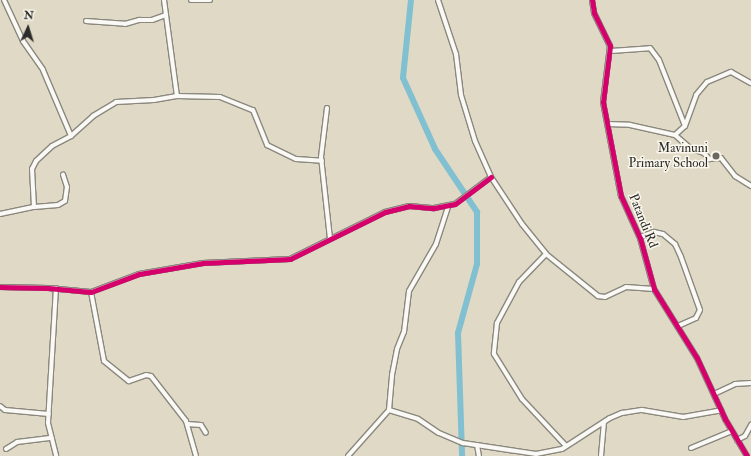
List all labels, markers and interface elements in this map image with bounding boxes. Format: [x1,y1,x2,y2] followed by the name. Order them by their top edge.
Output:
[8,8,48,48] north arrow
[23,9,34,22] text: N
[628,141,708,172] place label: Mavinuni Primary School
[711,151,721,161] marker: Mavinuni Primary School
[625,192,661,250] street label: Patandi Rd

